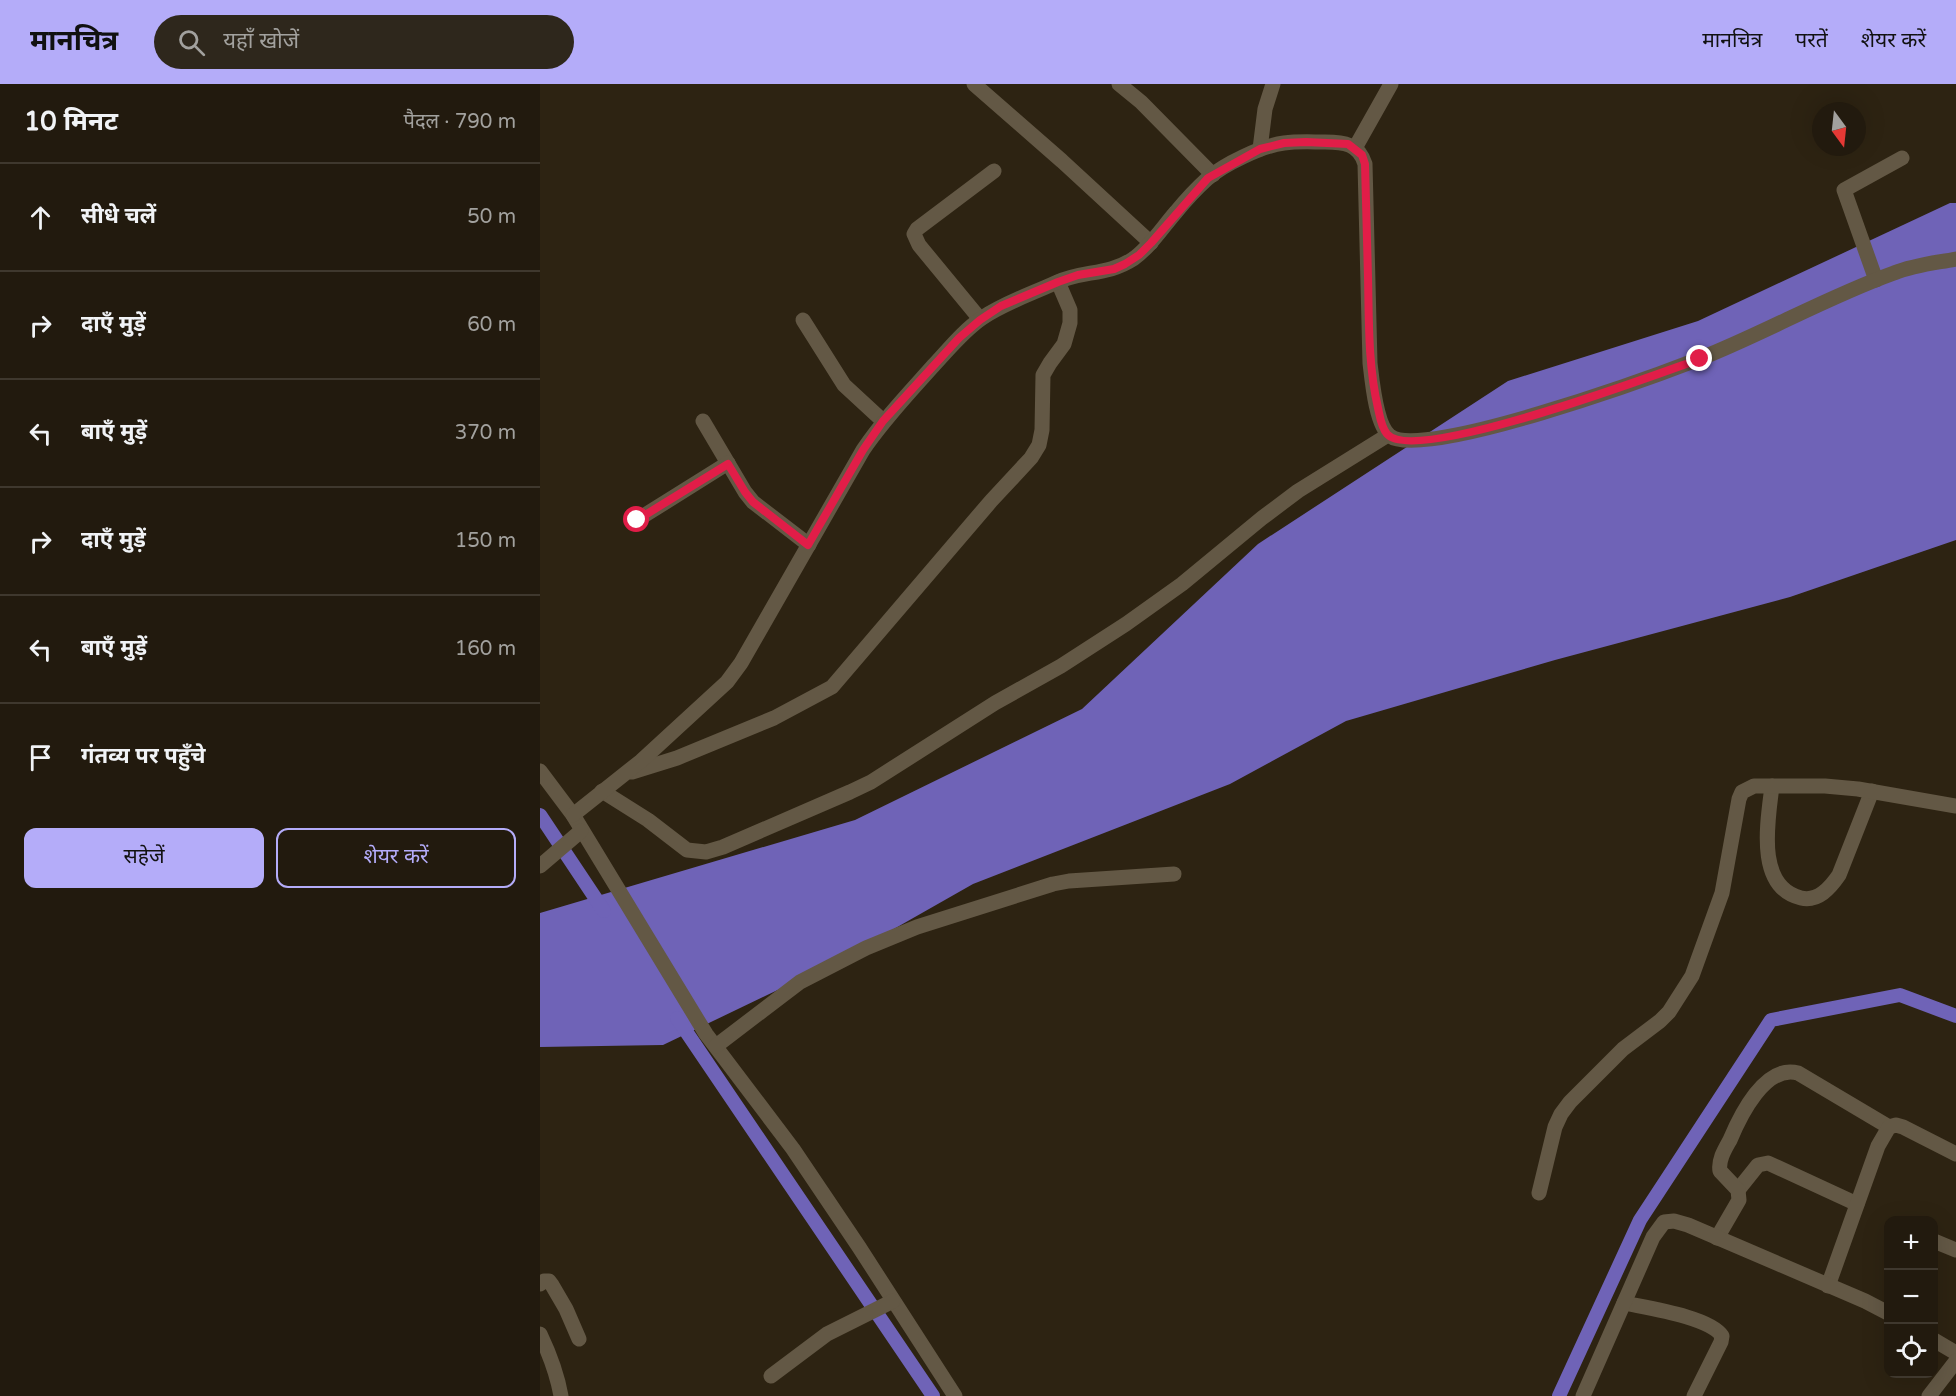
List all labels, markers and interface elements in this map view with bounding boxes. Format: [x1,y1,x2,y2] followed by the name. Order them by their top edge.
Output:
[154,15,574,69] search box
[30,24,118,58] text: मानचित्र
[175,26,208,59] icon: search
[223,28,299,54] text: यहाँ खोजें
[1702,28,1762,53] text: मानचित्र
[1795,28,1828,53] text: परतें
[1861,28,1926,53] text: शेयर करें
[1812,102,1866,156] north arrow
[24,106,118,137] text: 10 मिनट
[404,110,516,134] text: पैदल · 790 m
[24,201,57,234] icon: ahead
[81,203,156,229] text: सीधे चलें
[467,205,516,229] text: 50 m
[24,309,57,342] icon: right
[81,311,146,337] text: दाएँ मुड़ें
[467,313,516,337] text: 60 m
[1686,345,1712,371] route end
[24,417,57,450] icon: left
[81,419,147,445] text: बाएँ मुड़ें
[455,421,516,445] text: 370 m
[623,506,649,532] route start
[24,525,57,558] icon: right
[81,527,146,553] text: दाएँ मुड़ें
[455,529,516,553] text: 150 m
[24,633,57,666] icon: left
[81,635,147,661] text: बाएँ मुड़ें
[455,637,516,661] text: 160 m
[24,741,57,774] icon: arrive
[81,743,206,769] text: गंतव्य पर पहुँचे
[24,828,264,888] button: सहेजें
[276,828,516,888] button: शेयर करें
[1884,1216,1938,1378] map controls
[1884,1216,1938,1270] button: +
[1884,1270,1938,1324] button: −
[1884,1324,1938,1378] button: locate

